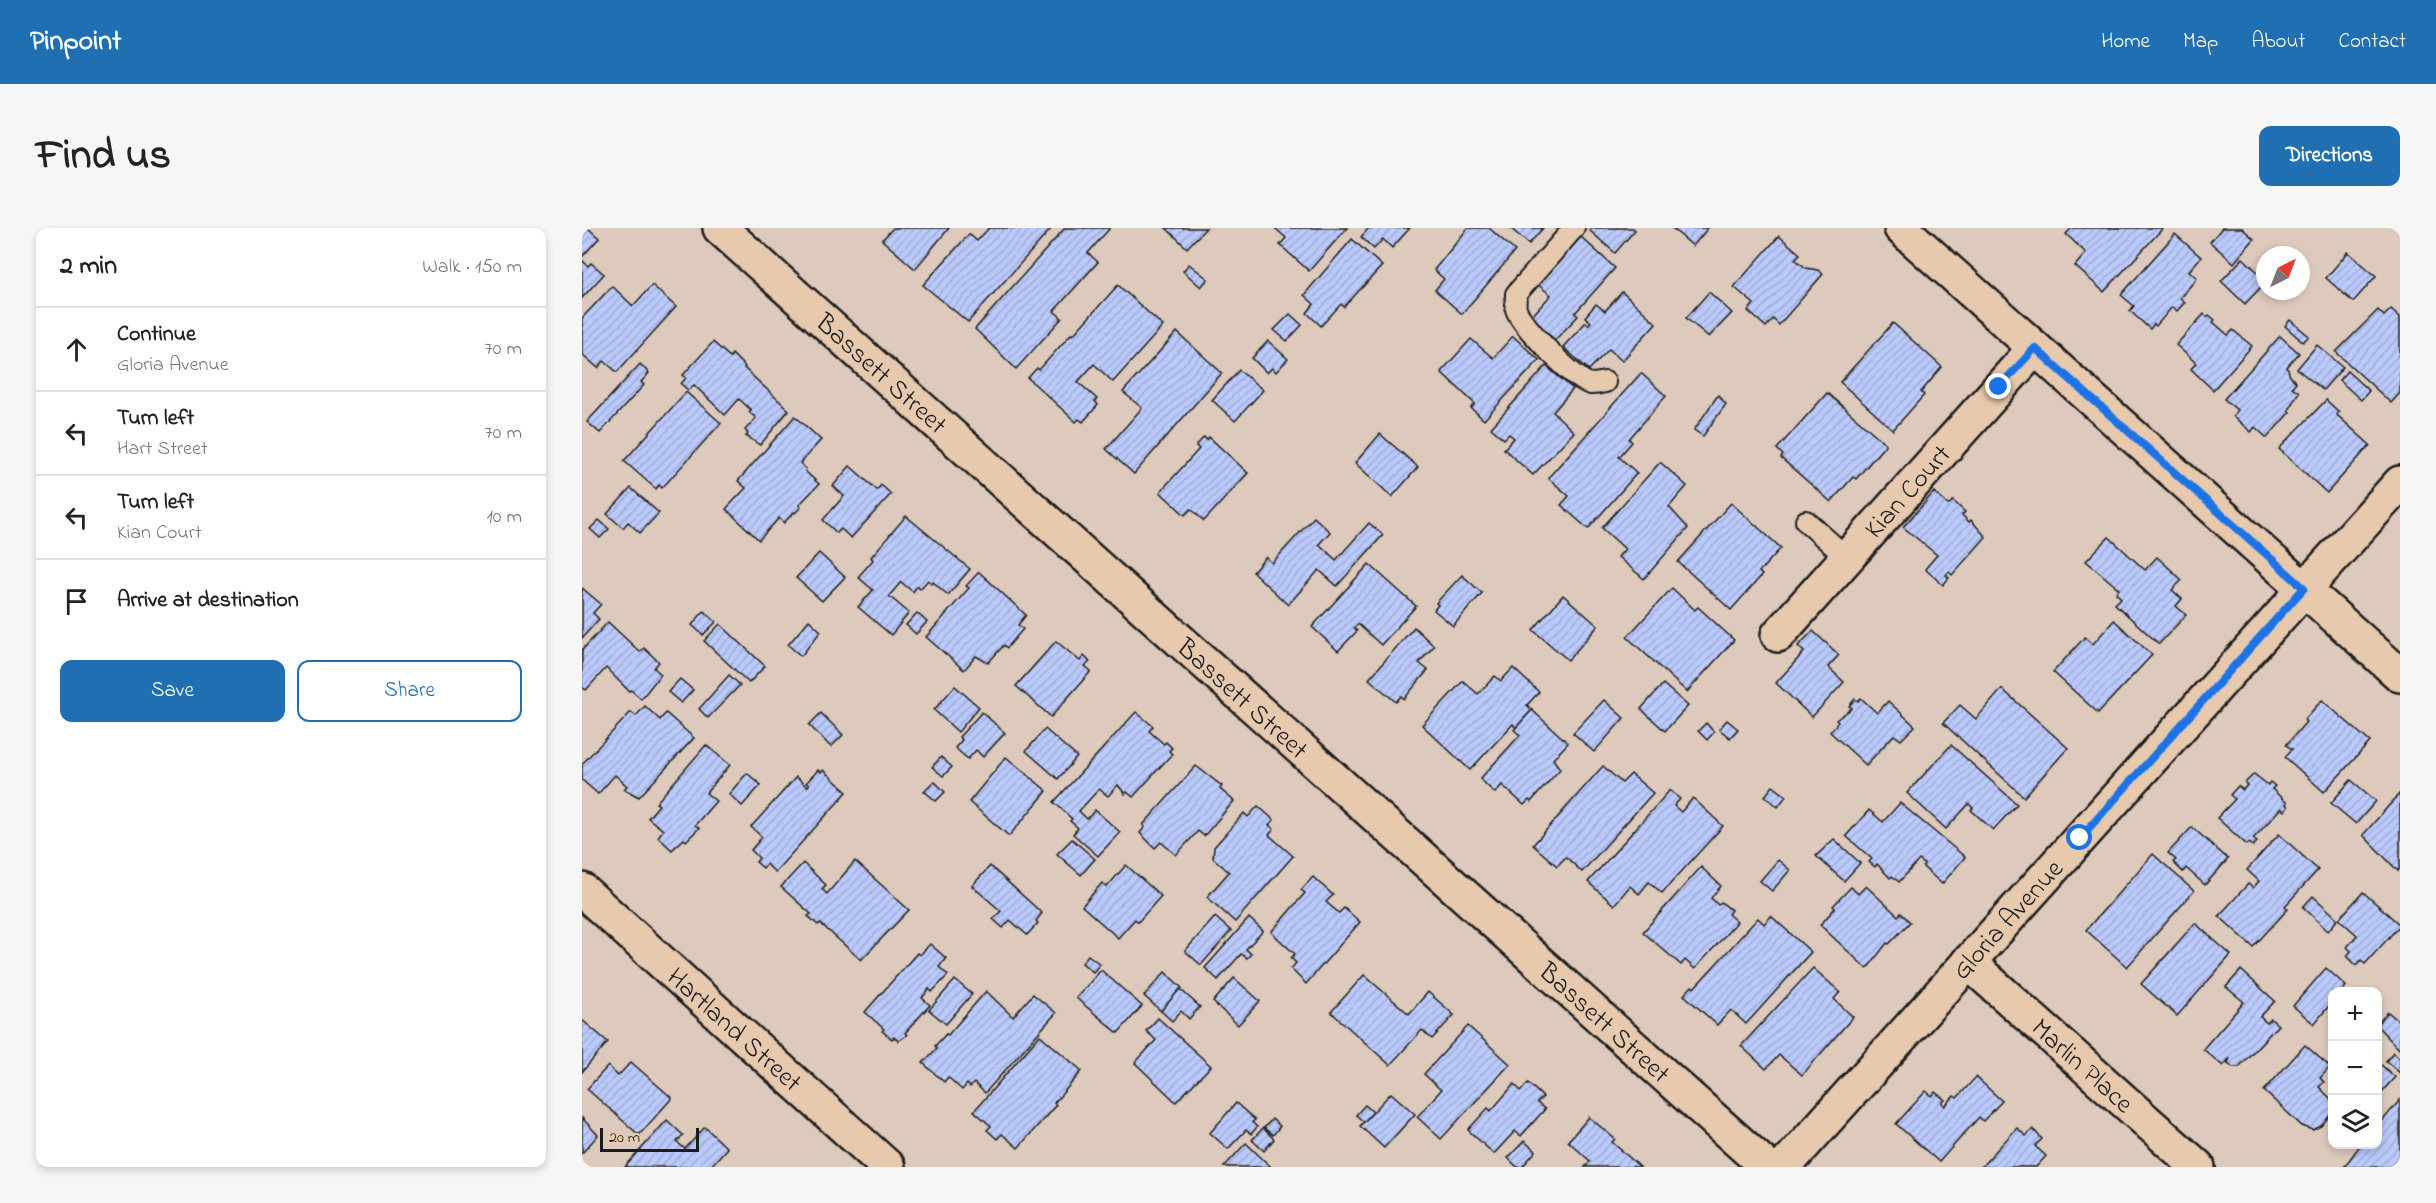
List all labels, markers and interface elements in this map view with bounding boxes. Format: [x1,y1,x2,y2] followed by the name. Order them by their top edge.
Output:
[30,22,121,63] text: Pinpoint
[2101,27,2150,57] text: Home
[2183,27,2218,57] text: Map
[2251,27,2305,57] text: About
[2338,27,2406,57] text: Contact
[36,126,171,187] text: Find us
[2259,126,2400,186] button: Directions
[2256,246,2310,300] north arrow
[60,248,117,286] text: 2 min
[422,253,522,282] text: Walk · 150 m
[805,304,955,445] street label: Bassett Street
[117,319,196,351] text: Continue
[60,333,93,366] icon: ahead
[485,335,522,364] text: 70 m
[117,351,229,380] text: Gloria Avenue
[1985,373,2011,399] route end
[117,403,194,435] text: Turn left
[60,417,93,450] icon: left
[485,419,522,448] text: 70 m
[117,435,208,464] text: Hart Street
[1856,437,1962,548] street label: Kian Court
[117,487,194,519] text: Turn left
[60,501,93,534] icon: left
[486,503,522,532] text: 10 m
[117,519,202,548] text: Kian Court
[60,585,93,618] icon: arrive
[117,585,299,617] text: Arrive at destination
[1166,629,1316,770] street label: Bassett Street
[60,660,285,722] button: Save
[297,660,522,722] button: Share
[2066,824,2092,850] route start
[1944,851,2074,990] street label: Gloria Avenue
[1528,953,1678,1094] street label: Bassett Street
[657,959,810,1102] street label: Hartland Street
[2328,987,2382,1149] map controls
[2328,987,2382,1041] button: +
[2021,1010,2142,1124] street label: Marlin Place
[2328,1041,2382,1095] button: −
[2328,1095,2382,1149] button: layers
[600,1125,699,1152] scale bar
[609,1126,640,1150] text: 20 m

